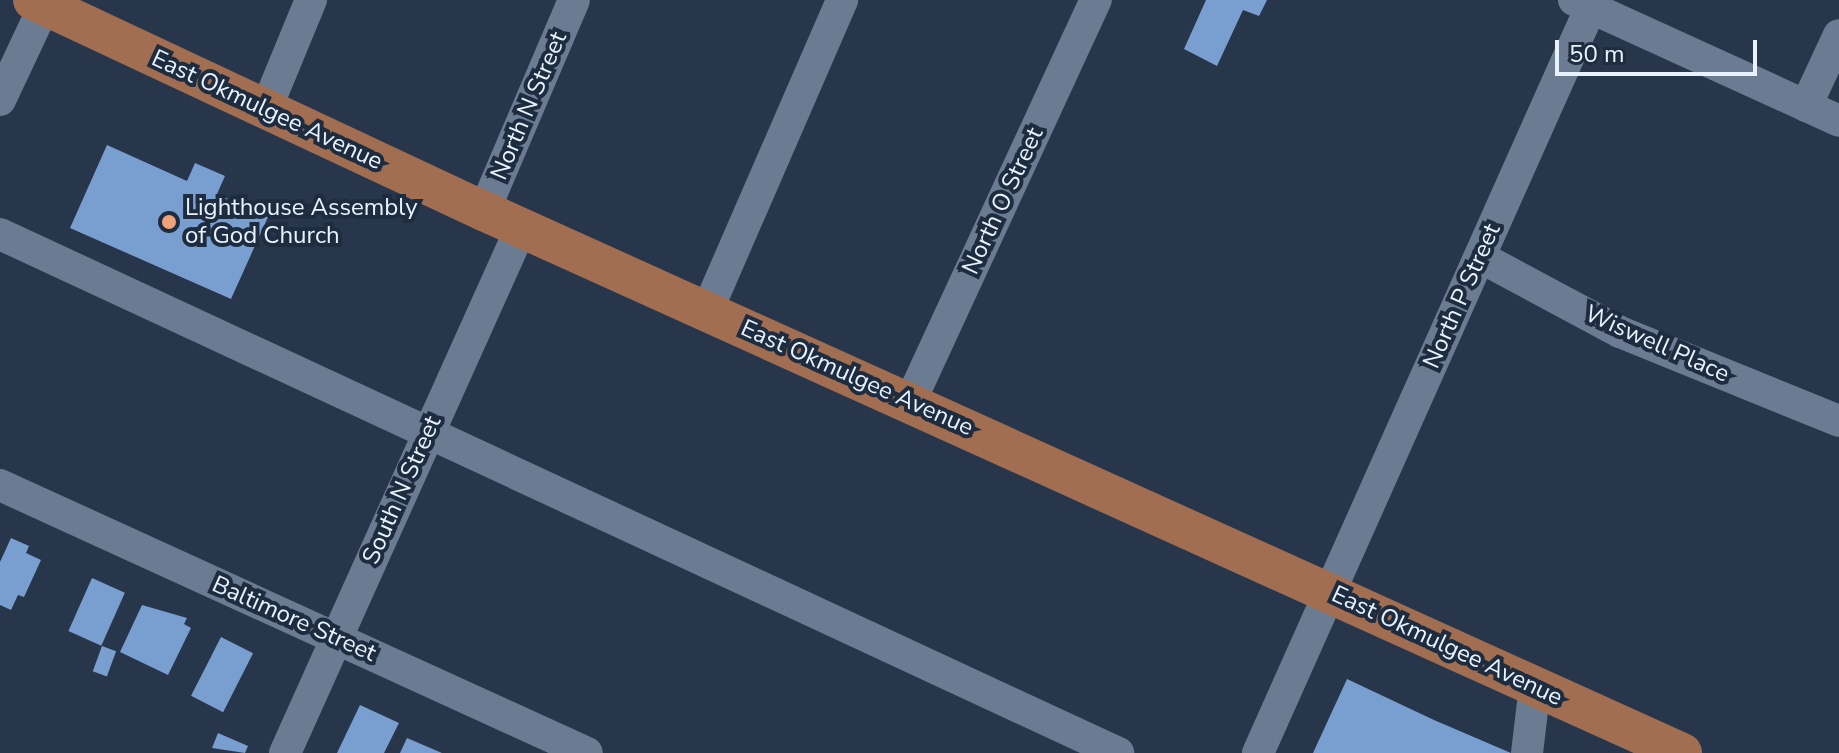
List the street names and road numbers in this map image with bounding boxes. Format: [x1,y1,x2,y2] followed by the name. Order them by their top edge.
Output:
[485,28,573,184] street label: North N Street
[147,44,387,176] street label: East Okmulgee Avenue
[956,123,1050,279] street label: North O Street
[1417,219,1507,373] street label: North P Street
[1580,299,1734,389] street label: Wiswell Place
[736,314,978,442] street label: East Okmulgee Avenue
[356,411,448,569] street label: South N Street
[208,570,380,668] street label: Baltimore Street
[1327,580,1567,712] street label: East Okmulgee Avenue

